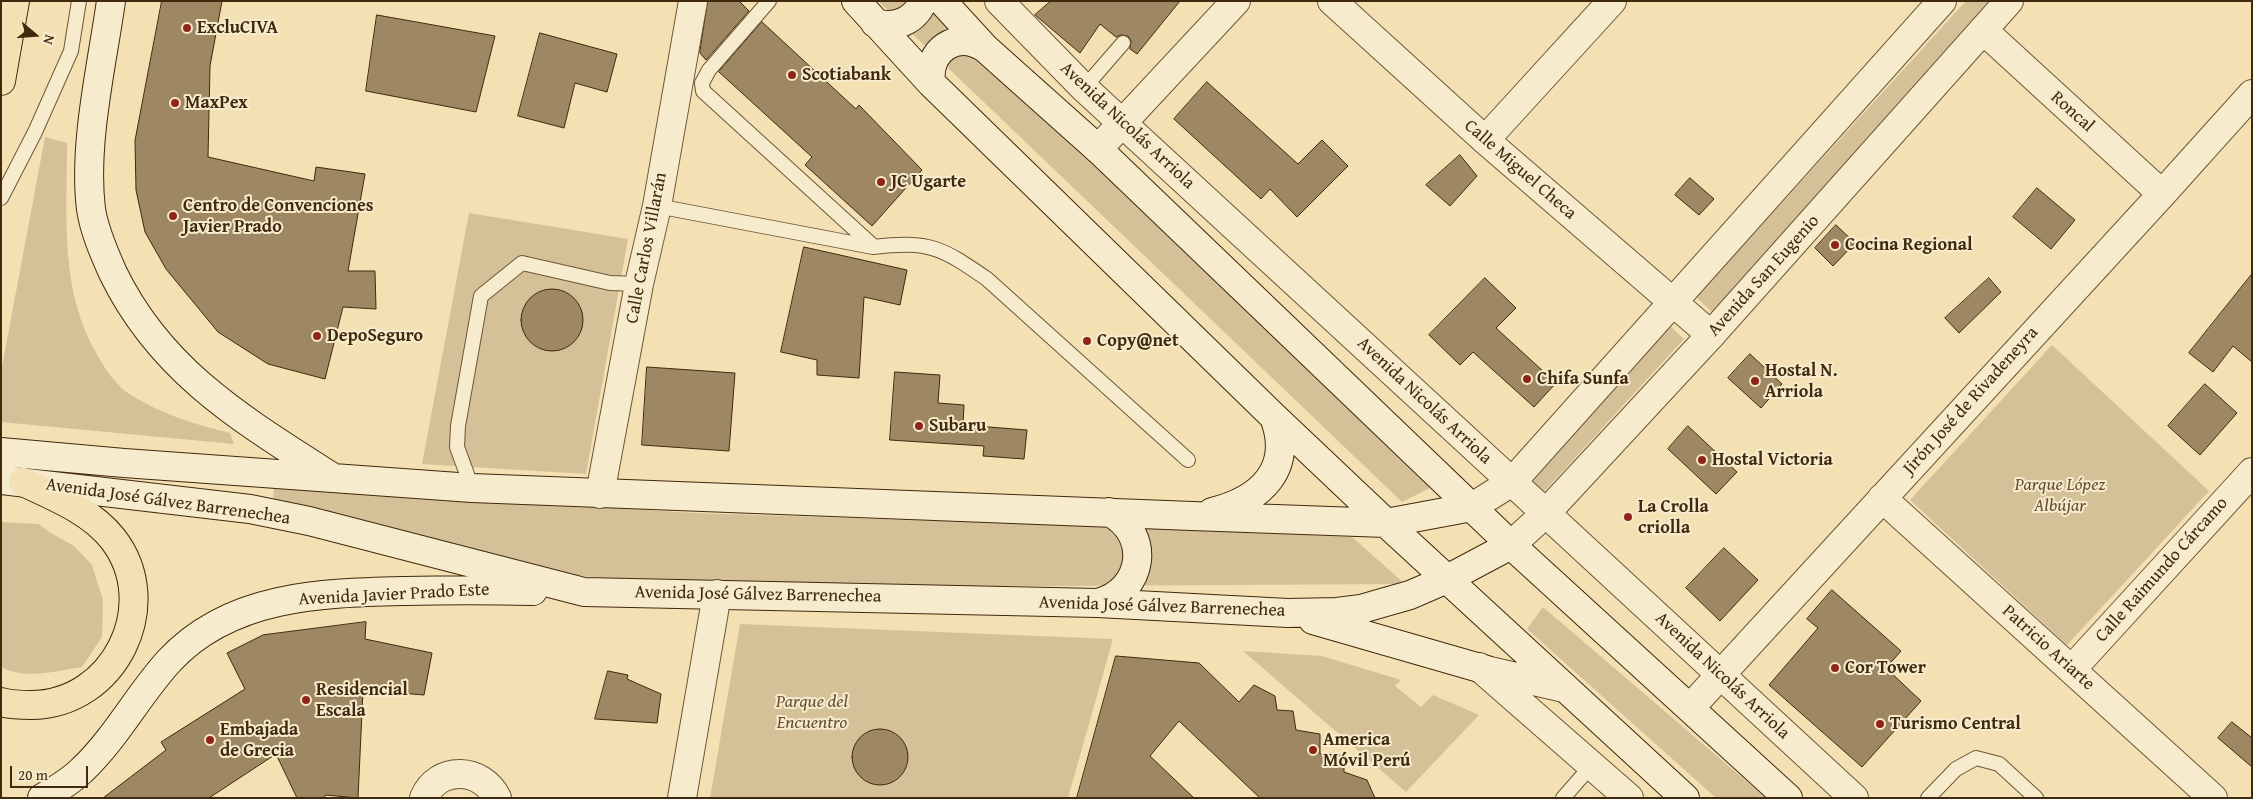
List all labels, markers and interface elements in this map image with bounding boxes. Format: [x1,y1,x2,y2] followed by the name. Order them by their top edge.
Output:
[10,10,60,60] north arrow
[197,17,278,39] place label: ExcluCIVA
[181,22,193,34] marker: ExcluCIVA
[38,32,60,47] text: N
[1055,58,1199,194] street label: Avenida Nicolás Arriola
[802,64,891,86] place label: Scotiabank
[786,69,798,81] marker: Scotiabank
[2046,87,2098,137] street label: Roncal
[185,92,248,114] place label: MaxPex
[169,97,181,109] marker: MaxPex
[1459,115,1581,225] street label: Calle Miguel Checa
[622,171,672,325] street label: Calle Carlos Villarán
[891,171,966,193] place label: JC Ugarte
[875,176,887,188] marker: JC Ugarte
[183,195,373,238] place label: Centro de Convenciones Javier Prado
[167,210,179,222] marker: Centro de Convenciones Javier Prado
[1704,211,1824,341] street label: Avenida San Eugenio
[1845,234,1973,256] place label: Cocina Regional
[1829,239,1841,251] marker: Cocina Regional
[1899,323,2043,479] street label: Jirón José de Rivadeneyra
[327,325,423,347] place label: DepoSeguro
[311,330,323,342] marker: DepoSeguro
[1097,330,1179,352] place label: Copy@net
[1352,333,1496,469] street label: Avenida Nicolás Arriola
[1081,335,1093,347] marker: Copy@net
[1765,360,1837,402] place label: Hostal N. Arriola
[1537,368,1629,390] place label: Chifa Sunfa
[1521,373,1533,385] marker: Chifa Sunfa
[1749,375,1761,387] marker: Hostal N. Arriola
[929,415,986,437] place label: Subaru
[913,420,925,432] marker: Subaru
[1712,449,1833,471] place label: Hostal Victoria
[1696,454,1708,466] marker: Hostal Victoria
[44,474,292,530] street label: Avenida José Gálvez Barrenechea
[2015,474,2105,516] park label: Parque López Albújar
[2091,493,2233,647] street label: Calle Raimundo Cárcamo
[1638,496,1709,538] place label: La Crolla criolla
[1622,511,1634,523] marker: La Crolla criolla
[298,579,490,611] street label: Avenida Javier Prado Este
[634,582,882,608] street label: Avenida José Gálvez Barrenechea
[1038,592,1286,622] street label: Avenida José Gálvez Barrenechea
[1997,601,2099,695] street label: Patricio Ariarte
[1650,608,1794,744] street label: Avenida Nicolás Arriola
[1845,657,1926,679] place label: Cor Tower
[1829,662,1841,674] marker: Cor Tower
[316,679,408,722] place label: Residencial Escala
[776,691,848,734] park label: Parque del Encuentro
[300,694,312,706] marker: Residencial Escala
[1890,713,2021,735] place label: Turismo Central
[1874,718,1886,730] marker: Turismo Central
[220,719,298,762] place label: Embajada de Grecia
[1323,729,1410,772] place label: America Móvil Perú
[204,734,216,746] marker: Embajada de Grecia
[1307,744,1319,756] marker: America Móvil Perú
[12,756,90,788] scale bar
[18,764,48,785] text: 20 m

